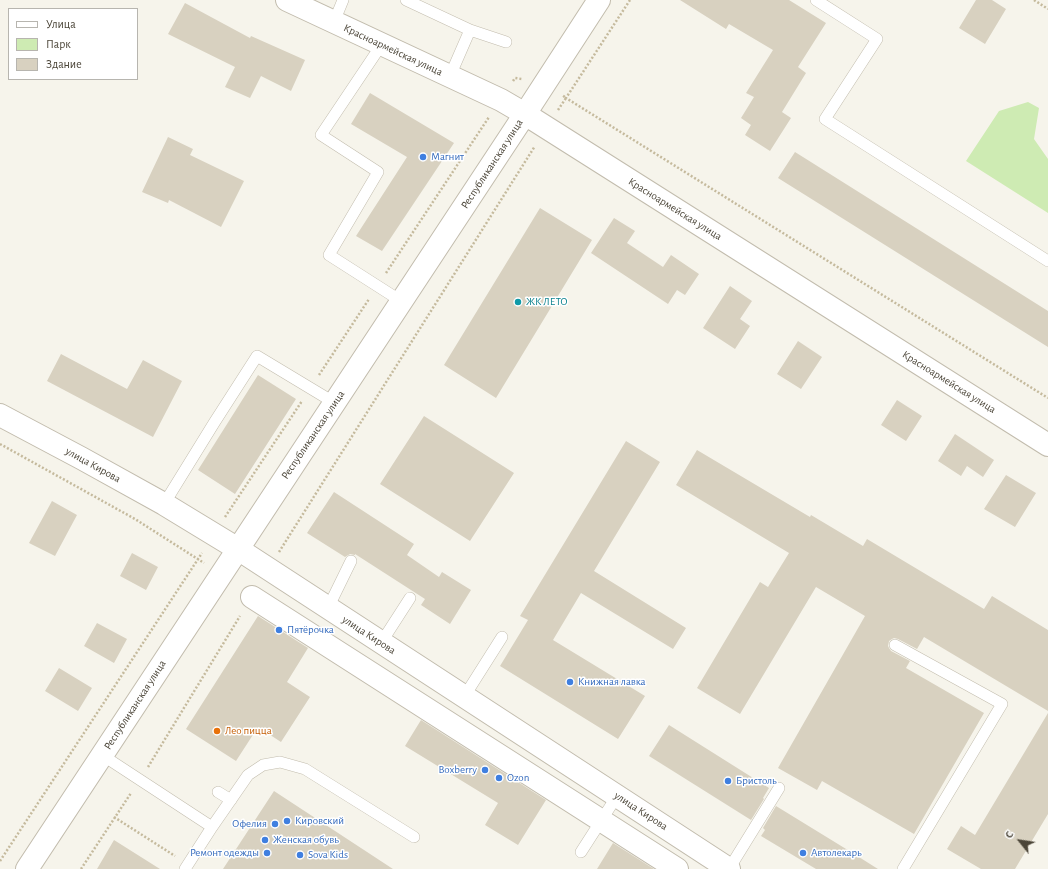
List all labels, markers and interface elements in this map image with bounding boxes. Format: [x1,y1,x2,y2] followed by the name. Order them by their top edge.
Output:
[8,8,138,80] legend
[46,18,76,30] text: Улица
[341,21,445,79] street label: Красноармейская улица
[46,38,71,50] text: Парк
[46,58,82,70] text: Здание
[458,117,526,211] street label: Республиканская улица
[431,150,464,164] place label: Магнит
[418,152,428,162] marker: Магнит
[626,175,724,243] street label: Красноармейская улица
[526,295,568,309] place label: ЖК ЛЕТО
[513,297,523,307] marker: ЖК ЛЕТО
[900,348,998,416] street label: Красноармейская улица
[278,388,348,482] street label: Республиканская улица
[63,444,123,486] street label: улица Кирова
[340,613,398,657] street label: улица Кирова
[287,623,334,637] place label: Пятёрочка
[274,625,284,635] marker: Пятёрочка
[101,658,169,752] street label: Республиканская улица
[578,675,646,689] place label: Книжная лавка
[565,677,575,687] marker: Книжная лавка
[225,724,272,738] place label: Лео пицца
[212,726,222,736] marker: Лео пицца
[439,763,477,777] place label: Boxberry
[480,765,490,775] marker: Boxberry
[507,771,529,785] place label: Ozon
[494,773,504,783] marker: Ozon
[736,774,777,788] place label: Бристоль
[723,776,733,786] marker: Бристоль
[612,789,670,833] street label: улица Кирова
[295,814,344,828] place label: Кировский
[282,816,292,826] marker: Кировский
[232,817,267,831] place label: Офелия
[270,819,280,829] marker: Офелия
[1000,821,1040,861] north arrow
[1003,829,1015,840] text: С
[273,833,339,847] place label: Женская обувь
[260,835,270,845] marker: Женская обувь
[190,846,259,860] place label: Ремонт одежды
[811,846,862,860] place label: Автолекарь
[262,848,272,858] marker: Ремонт одежды
[308,848,348,862] place label: Sova Kids
[798,848,808,858] marker: Автолекарь
[295,850,305,860] marker: Sova Kids

